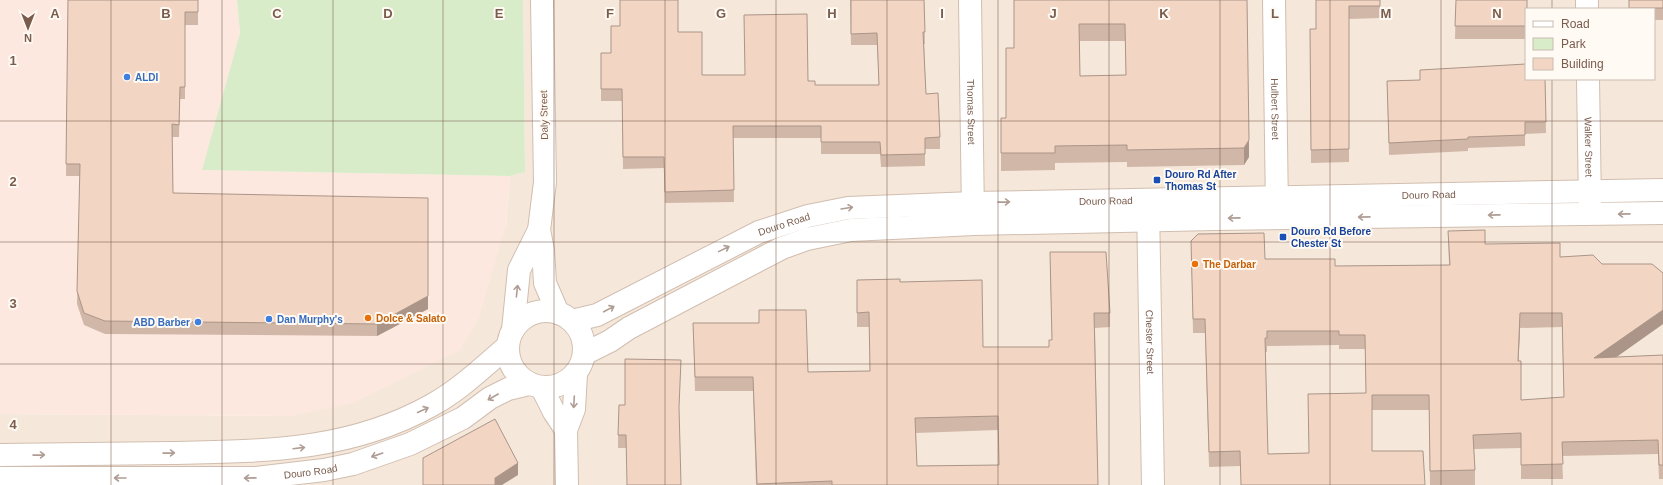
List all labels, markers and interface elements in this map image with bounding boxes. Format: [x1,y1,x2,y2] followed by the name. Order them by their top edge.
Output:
[50,6,60,21] text: A
[161,6,171,21] text: B
[272,6,282,21] text: C
[383,6,393,21] text: D
[495,6,504,21] text: E
[606,6,614,21] text: F
[716,6,726,21] text: G
[827,6,837,21] text: H
[940,6,944,21] text: I
[1049,6,1057,21] text: J
[1159,6,1169,21] text: K
[1271,6,1279,21] text: L
[1381,6,1391,21] text: M
[1492,6,1502,21] text: N
[8,8,48,48] north arrow
[1525,8,1655,80] legend
[1561,17,1590,31] text: Road
[24,32,32,44] text: N
[1561,37,1587,51] text: Park
[9,53,17,68] text: 1
[1561,57,1604,71] text: Building
[122,72,132,82] marker: ALDI
[135,72,159,83] place label: ALDI
[1270,78,1282,140] street label: Hulbert Street
[966,79,978,145] street label: Thomas Street
[538,90,550,140] street label: Daly Street
[1583,117,1595,177] street label: Walker Street
[1165,169,1236,192] place label: Douro Rd After Thomas St
[9,174,17,189] text: 2
[1152,175,1162,185] marker: Douro Rd After Thomas St
[1402,188,1456,200] street label: Douro Road
[1079,194,1133,207] street label: Douro Road
[997,198,1010,206] one-way arrow
[840,204,853,212] one-way arrow
[757,210,811,237] street label: Douro Road
[1618,210,1631,218] one-way arrow
[1488,212,1501,219] one-way arrow
[1358,213,1371,221] one-way arrow
[1228,214,1241,222] one-way arrow
[1291,226,1371,249] place label: Douro Rd Before Chester St
[1278,232,1288,242] marker: Douro Rd Before Chester St
[718,245,730,252] one-way arrow
[1190,259,1200,269] marker: The Darbar
[1203,259,1256,270] place label: The Darbar
[513,285,520,298] one-way arrow
[9,296,17,311] text: 3
[603,305,615,312] one-way arrow
[1144,310,1157,375] street label: Chester Street
[363,313,373,323] marker: Dolce & Salato
[376,313,446,324] place label: Dolce & Salato
[264,314,274,324] marker: Dan Murphy's
[277,314,343,325] place label: Dan Murphy's
[133,317,190,328] place label: ABD Barber
[193,317,203,327] marker: ABD Barber
[487,393,499,401] one-way arrow
[571,395,578,408] one-way arrow
[416,406,428,413] one-way arrow
[9,417,17,432] text: 4
[292,444,305,452] one-way arrow
[162,449,175,457] one-way arrow
[32,451,45,459] one-way arrow
[371,452,384,459] one-way arrow
[283,462,338,480] street label: Douro Road
[114,474,127,482] one-way arrow
[244,474,257,482] one-way arrow

